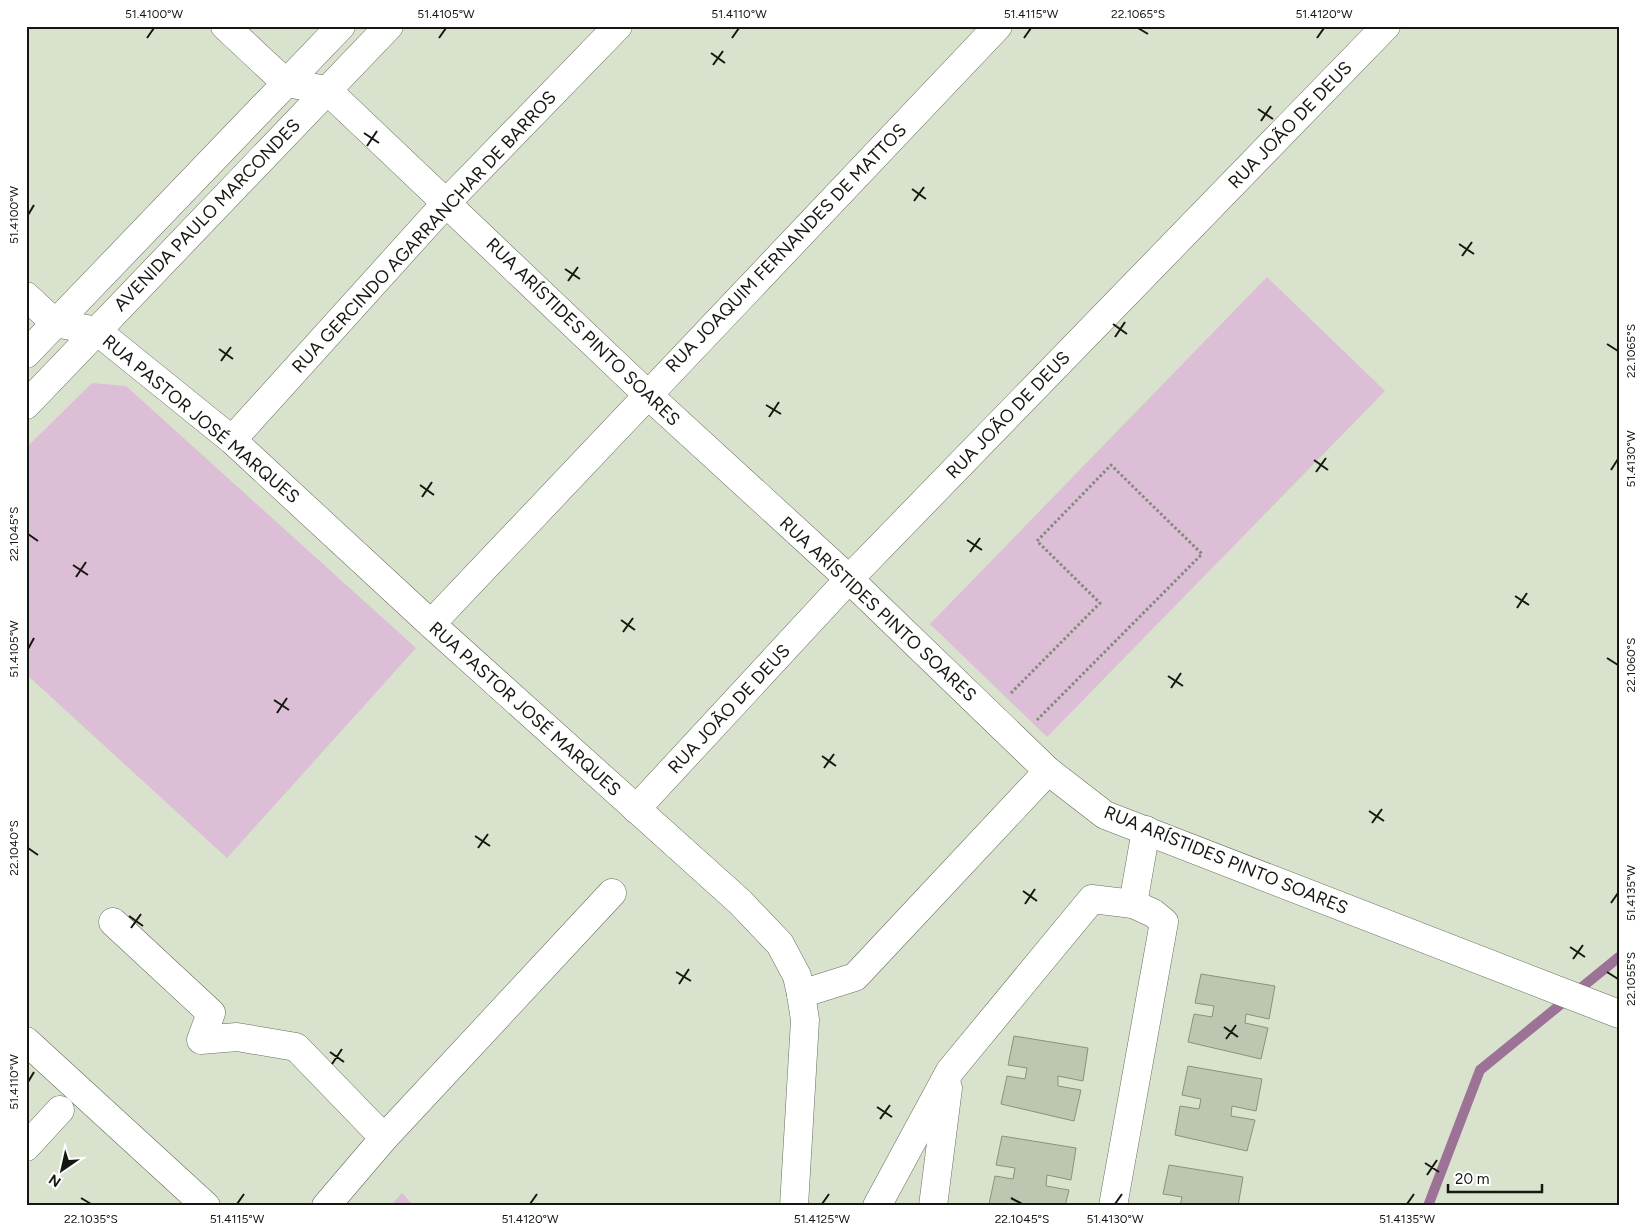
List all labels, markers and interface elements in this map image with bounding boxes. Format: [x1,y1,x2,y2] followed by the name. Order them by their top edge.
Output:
[125,7,184,21] text: 51.4100°W
[417,7,475,21] text: 51.4105°W
[711,7,767,21] text: 51.4110°W
[1004,7,1059,21] text: 51.4115°W
[1111,7,1165,21] text: 22.1065°S
[1295,7,1353,21] text: 51.4120°W
[1223,57,1357,193] street label: RUA JOÃO DE DEUS
[287,86,561,378] street label: RUA GERCINDO AGARRANCHAR DE BARROS
[109,114,305,316] street label: AVENIDA PAULO MARCONDES
[661,119,911,377] street label: RUA JOAQUIM FERNANDES DE MATTOS
[7,185,21,244] text: 51.4100°W
[481,233,685,431] street label: RUA ARÍSTIDES PINTO SOARES
[1624,324,1638,378] text: 22.1065°S
[98,330,304,508] street label: RUA PASTOR JOSÉ MARQUES
[941,347,1075,483] street label: RUA JOÃO DE DEUS
[1624,430,1638,487] text: 51.4130°W
[7,507,21,561] text: 22.1045°S
[775,512,981,706] street label: RUA ARÍSTIDES PINTO SOARES
[425,617,625,801] street label: RUA PASTOR JOSÉ MARQUES
[7,620,21,678] text: 51.4105°W
[1624,638,1638,692] text: 22.1060°S
[663,640,795,778] street label: RUA JOÃO DE DEUS
[1101,801,1351,919] street label: RUA ARÍSTIDES PINTO SOARES
[7,820,21,876] text: 22.1040°S
[1624,864,1638,921] text: 51.4135°W
[1624,952,1638,1006] text: 22.1055°S
[7,1054,21,1110] text: 51.4110°W
[38,1144,88,1194] north arrow
[1448,1162,1541,1194] scale bar
[46,1170,64,1190] text: N
[1455,1170,1489,1188] text: 20 m
[64,1212,118,1226] text: 22.1035°S
[210,1212,265,1226] text: 51.4115°W
[501,1212,559,1226] text: 51.4120°W
[794,1212,851,1226] text: 51.4125°W
[995,1212,1049,1226] text: 22.1045°S
[1087,1212,1144,1226] text: 51.4130°W
[1379,1212,1436,1226] text: 51.4135°W

